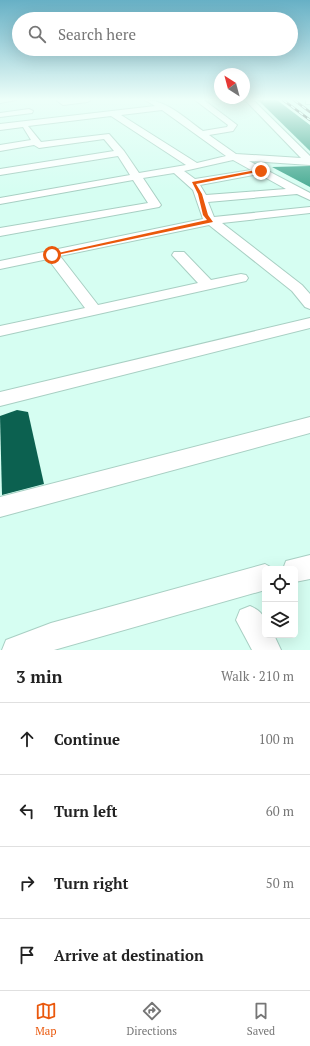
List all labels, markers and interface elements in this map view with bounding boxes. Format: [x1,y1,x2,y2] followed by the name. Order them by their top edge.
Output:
[12,12,298,56] search box
[26,23,48,45] icon: search
[58,24,136,44] text: Search here
[214,68,250,104] north arrow
[252,162,270,180] route end
[43,246,61,264] route start
[262,566,298,638] map controls
[262,566,298,602] button: locate
[262,602,298,638] button: layers
[16,665,63,688] text: 3 min
[221,667,294,685] text: Walk · 210 m
[16,728,38,750] icon: ahead
[54,729,120,749] text: Continue
[259,730,294,748] text: 100 m
[16,800,38,822] icon: left
[54,801,118,821] text: Turn left
[266,802,294,820] text: 60 m
[16,872,38,894] icon: right
[54,873,129,893] text: Turn right
[266,874,294,892] text: 50 m
[16,944,38,966] icon: arrive
[54,945,204,965] text: Arrive at destination
[35,1000,57,1038] tab: Map
[126,1000,177,1038] tab: Directions
[247,1000,275,1038] tab: Saved

